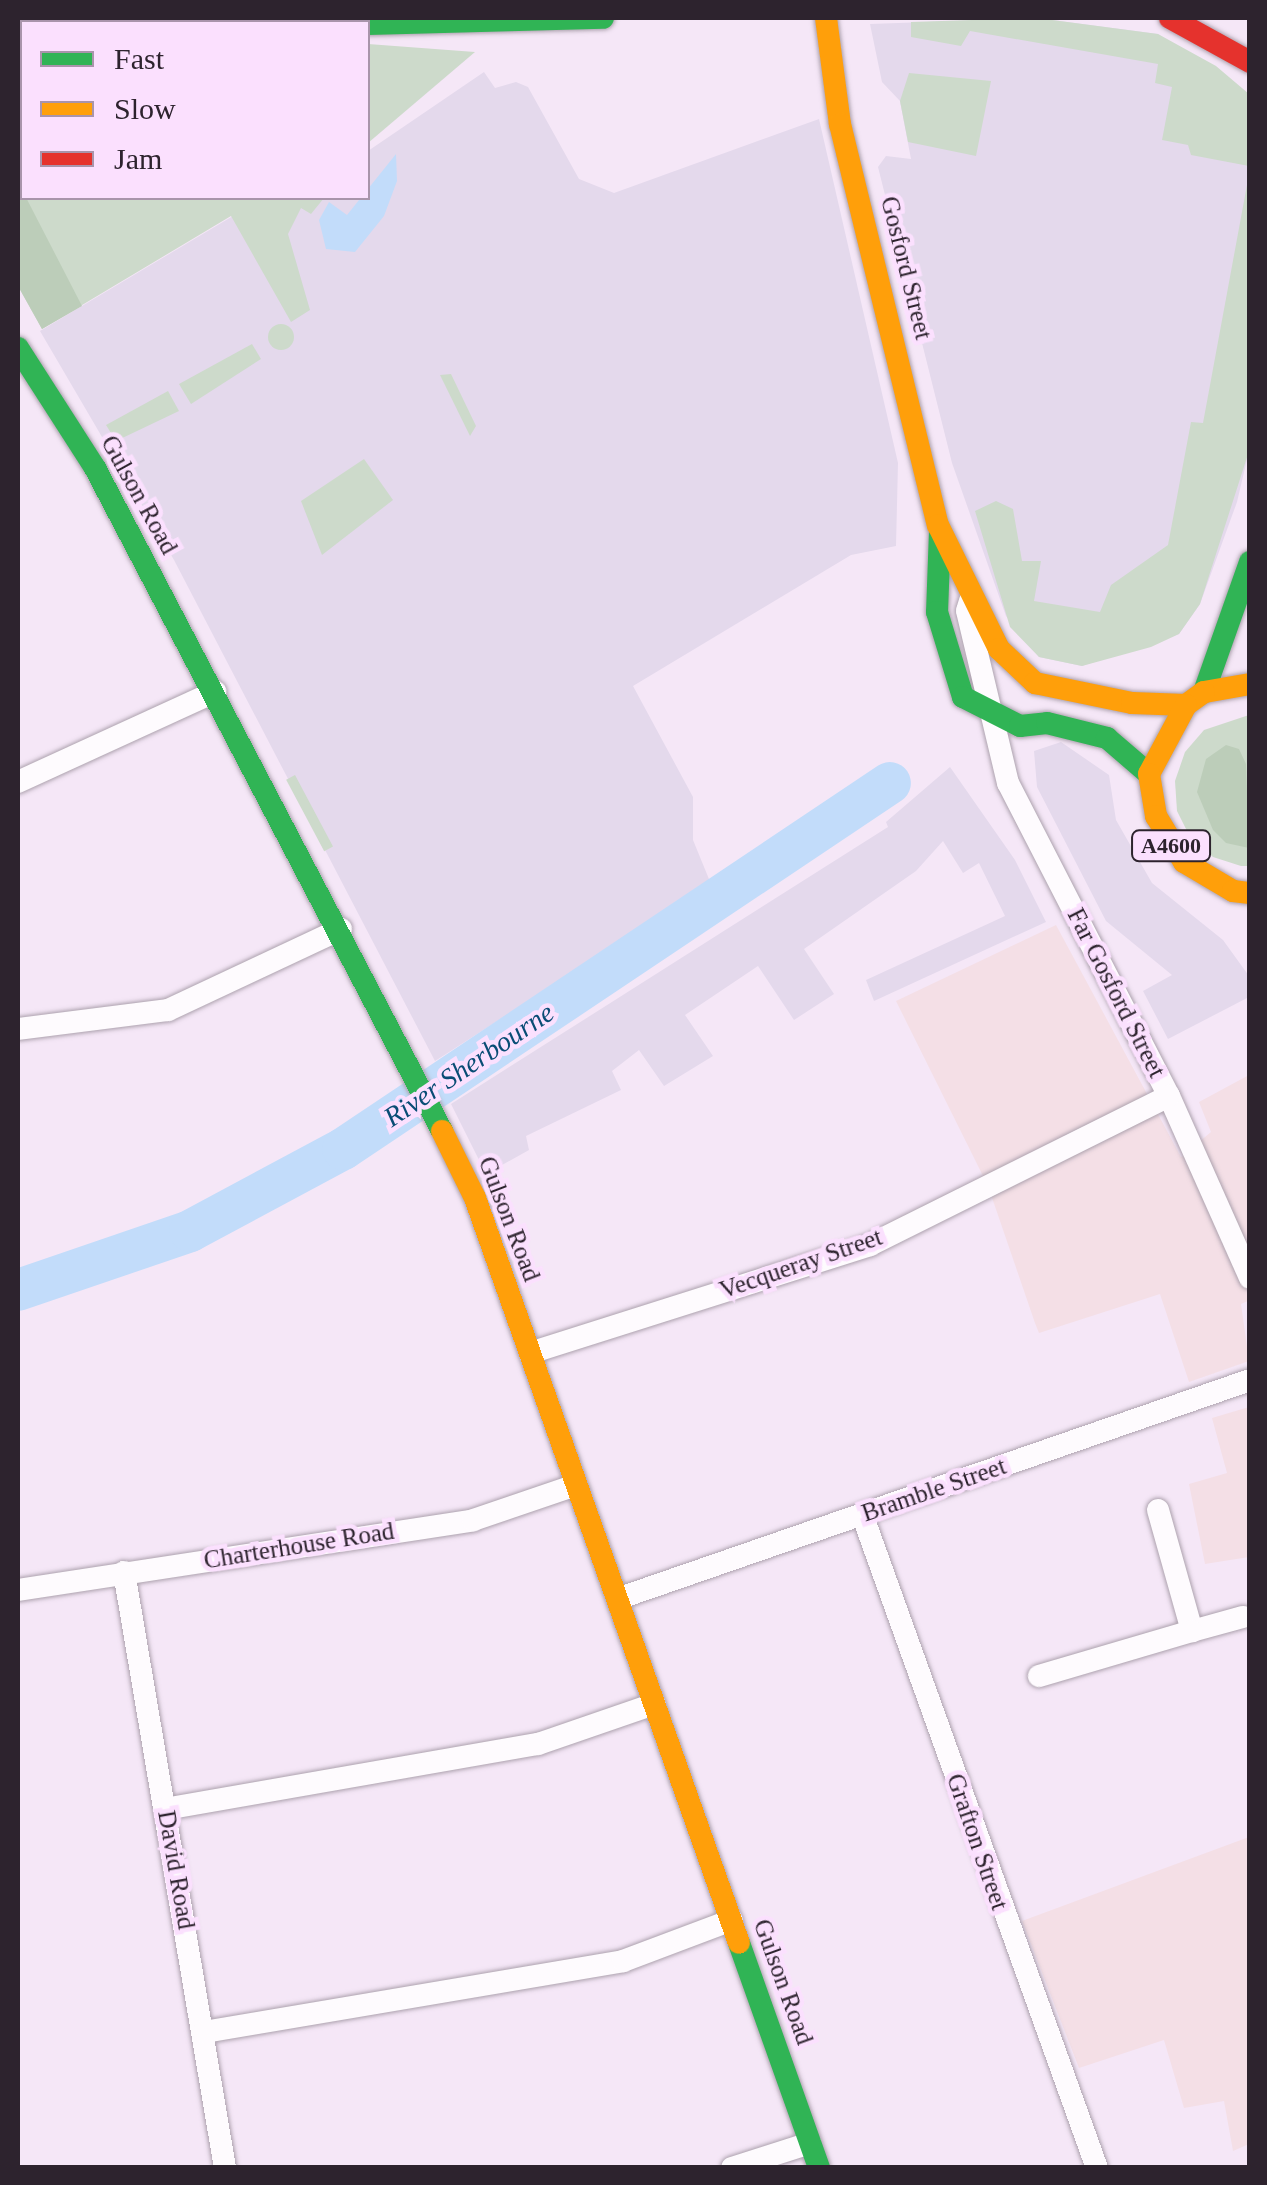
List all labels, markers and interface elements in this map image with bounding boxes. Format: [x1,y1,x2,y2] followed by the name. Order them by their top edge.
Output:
[20,20,370,200] legend
[114,42,164,75] text: Fast
[114,92,176,125] text: Slow
[114,142,162,175] text: Jam
[871,183,941,353] street label: Gosford Street
[90,423,188,567] street label: Gulson Road
[1126,829,1216,863] road number: A4600
[1055,893,1177,1093] street label: Far Gosford Street
[365,988,573,1142] water label: River Sherbourne
[469,1145,549,1293] street label: Gulson Road
[704,1218,898,1310] street label: Vecqueray Street
[847,1447,1021,1533] street label: Bramble Street
[186,1514,412,1578] street label: Charterhouse Road
[936,1760,1018,1924] street label: Grafton Street
[150,1802,202,1938] street label: David Road
[744,1908,822,2056] street label: Gulson Road

